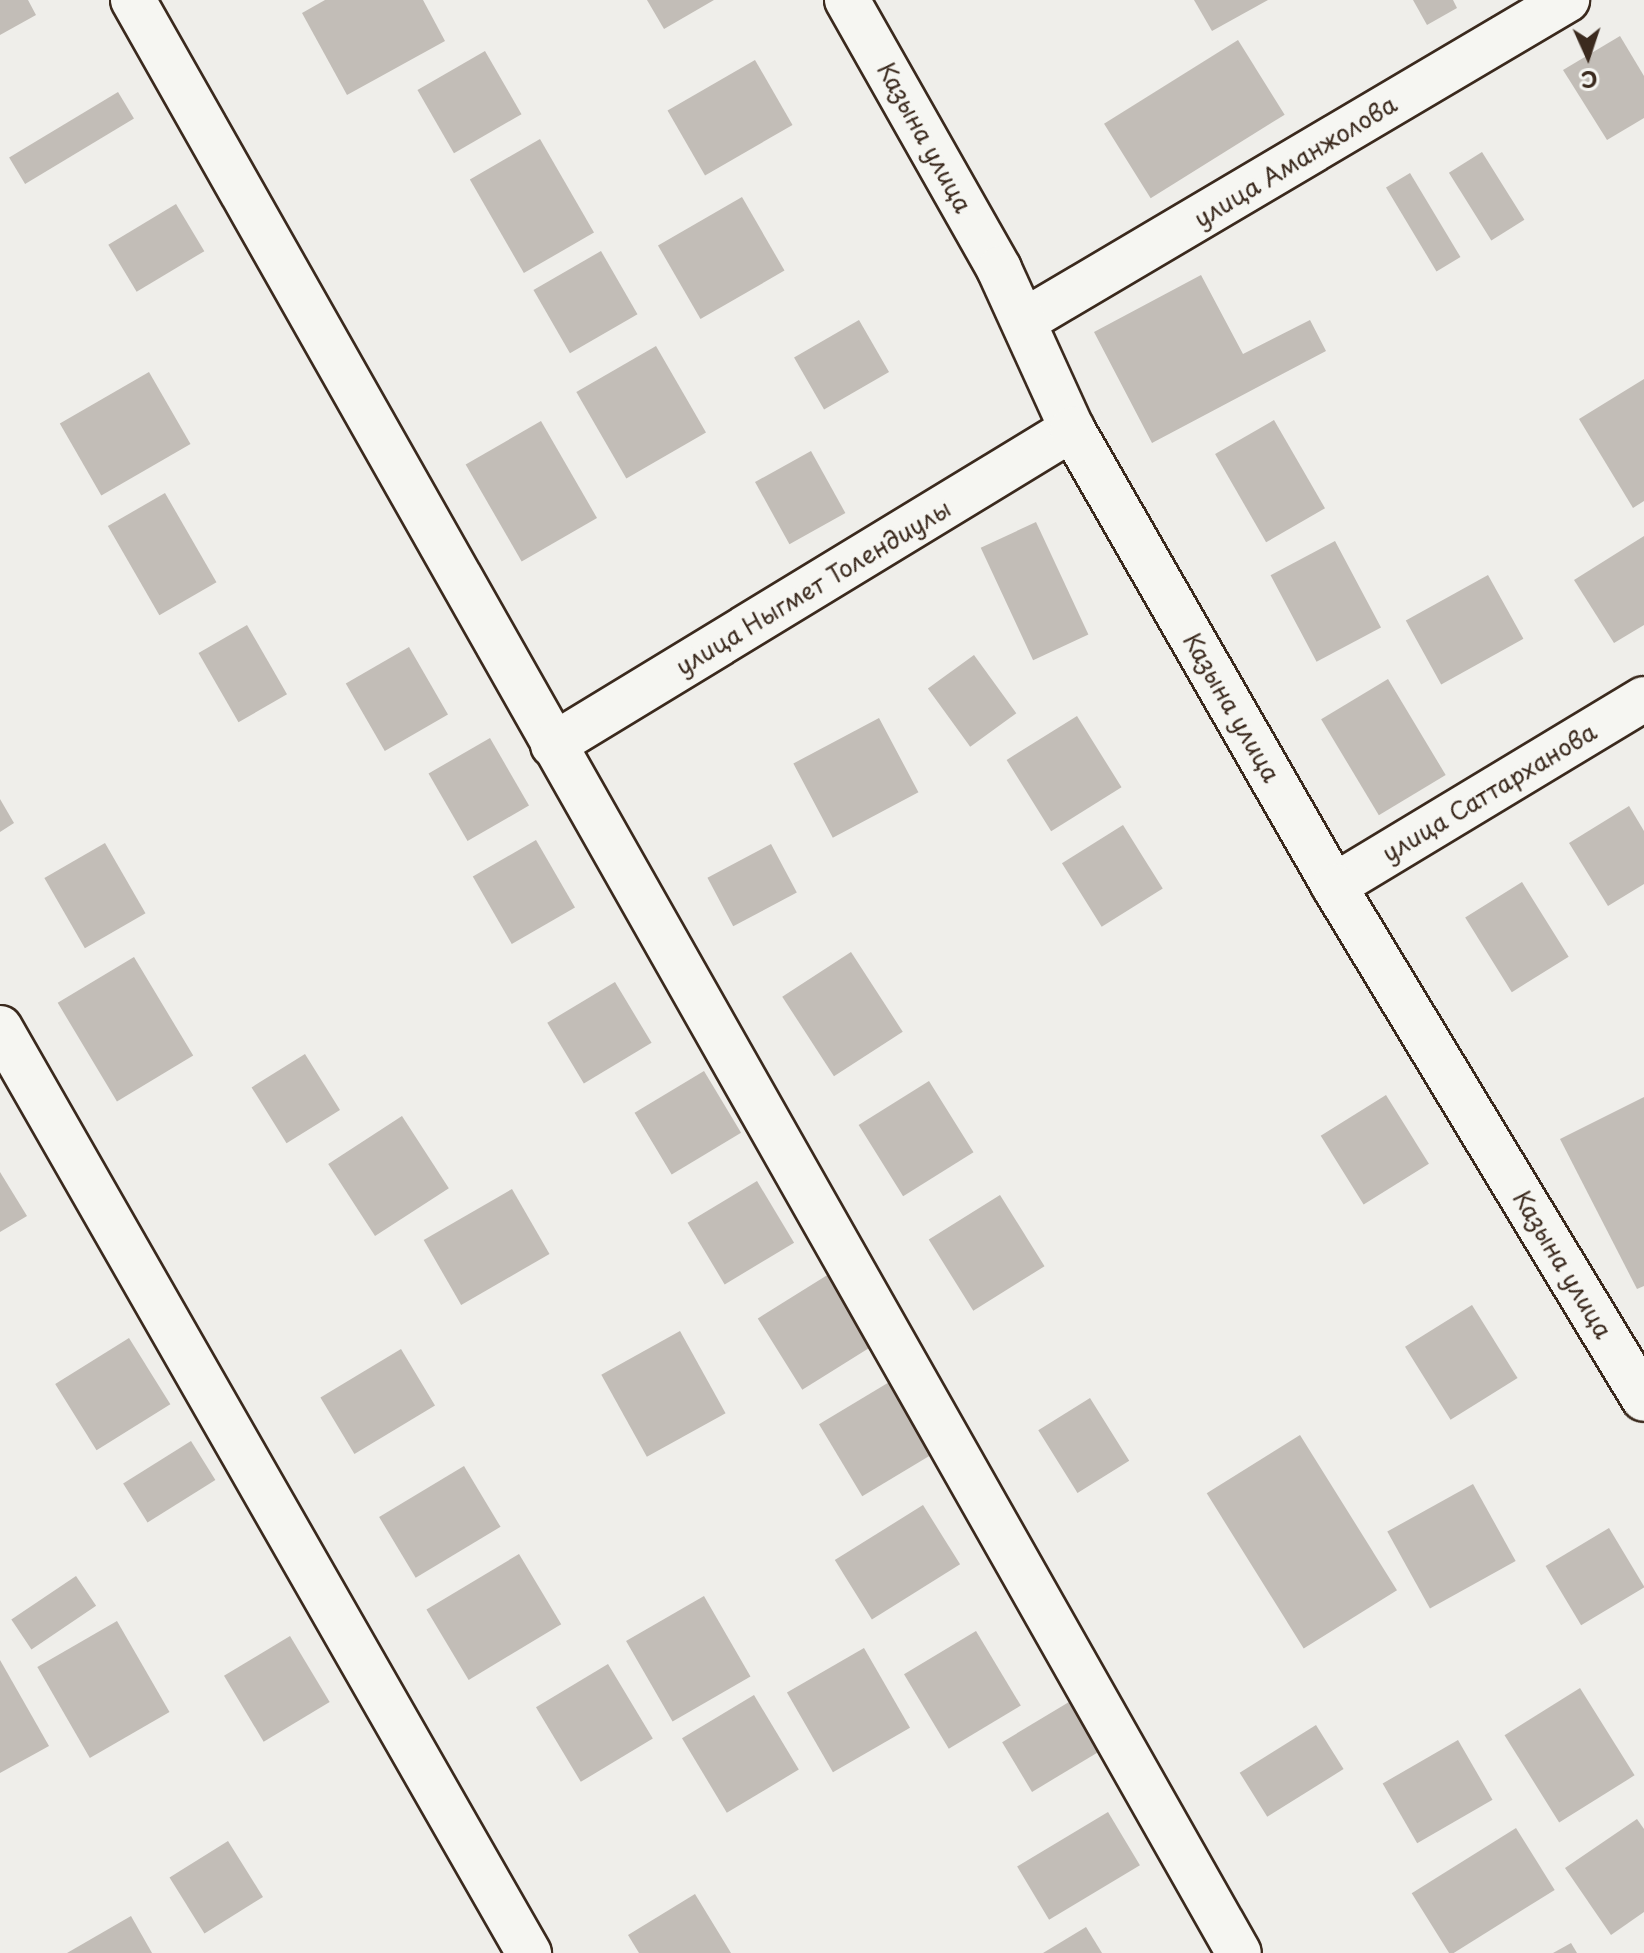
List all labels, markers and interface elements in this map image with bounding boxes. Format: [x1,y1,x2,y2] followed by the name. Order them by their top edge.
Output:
[1548,16,1628,96] north arrow
[871,56,979,218] street label: Казына улица
[1580,64,1598,97] text: С
[1188,89,1402,233] street label: улица Аманжолова
[670,493,956,681] street label: улица Ныгмет Толендиулы
[1177,627,1287,787] street label: Казына улица
[1375,716,1603,868] street label: улица Саттарханова
[1507,1184,1619,1344] street label: Казына улица

